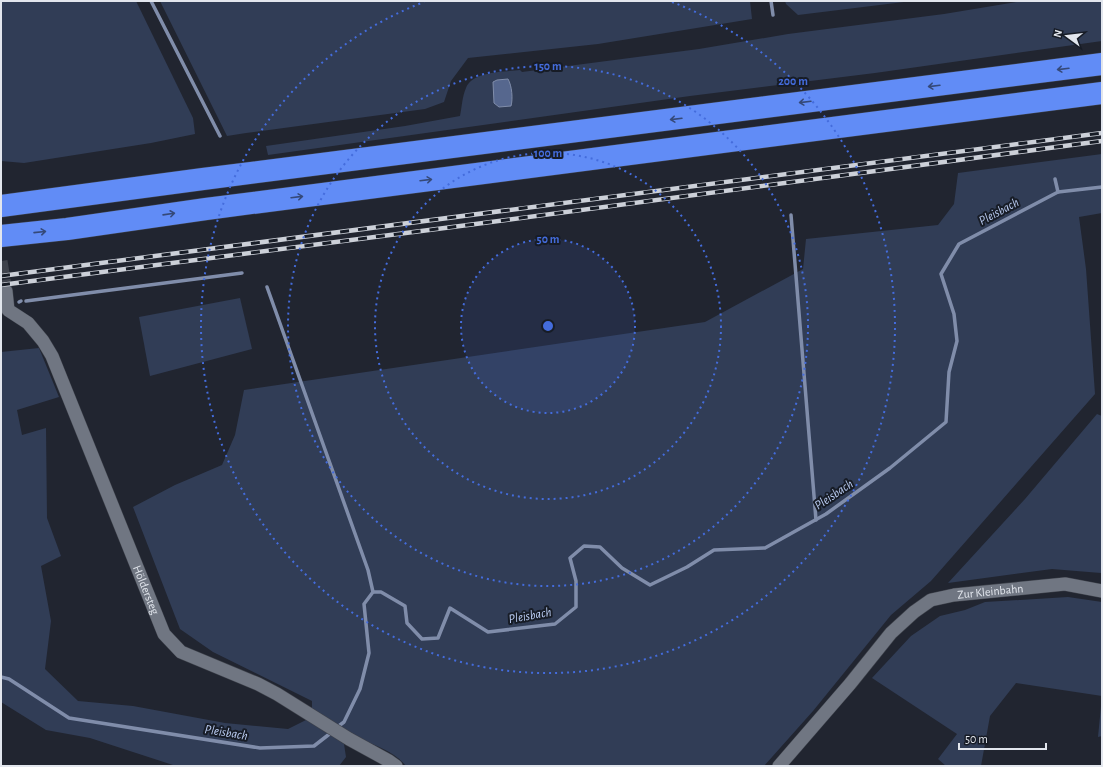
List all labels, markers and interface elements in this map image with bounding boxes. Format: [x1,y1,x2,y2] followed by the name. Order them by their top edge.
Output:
[1047,16,1087,56] north arrow
[1052,28,1064,39] text: N
[534,60,562,72] text: 150 m
[1057,65,1070,73] one-way arrow
[778,75,808,87] text: 200 m
[928,82,941,90] one-way arrow
[799,98,812,106] one-way arrow
[670,115,683,122] one-way arrow
[534,147,562,159] text: 100 m
[419,177,432,184] one-way arrow
[290,193,303,201] one-way arrow
[977,196,1021,228] water label: Pleisbach
[162,210,175,218] one-way arrow
[33,228,46,236] one-way arrow
[537,233,560,245] text: 50 m
[541,319,555,333] centre of rings
[812,477,856,513] water label: Pleisbach
[131,564,162,616] street label: Höldersteg
[957,582,1024,601] street label: Zur Kleinbahn
[507,606,553,626] water label: Pleisbach
[204,723,248,743] water label: Pleisbach
[959,725,1046,751] scale bar
[965,733,988,745] text: 50 m

